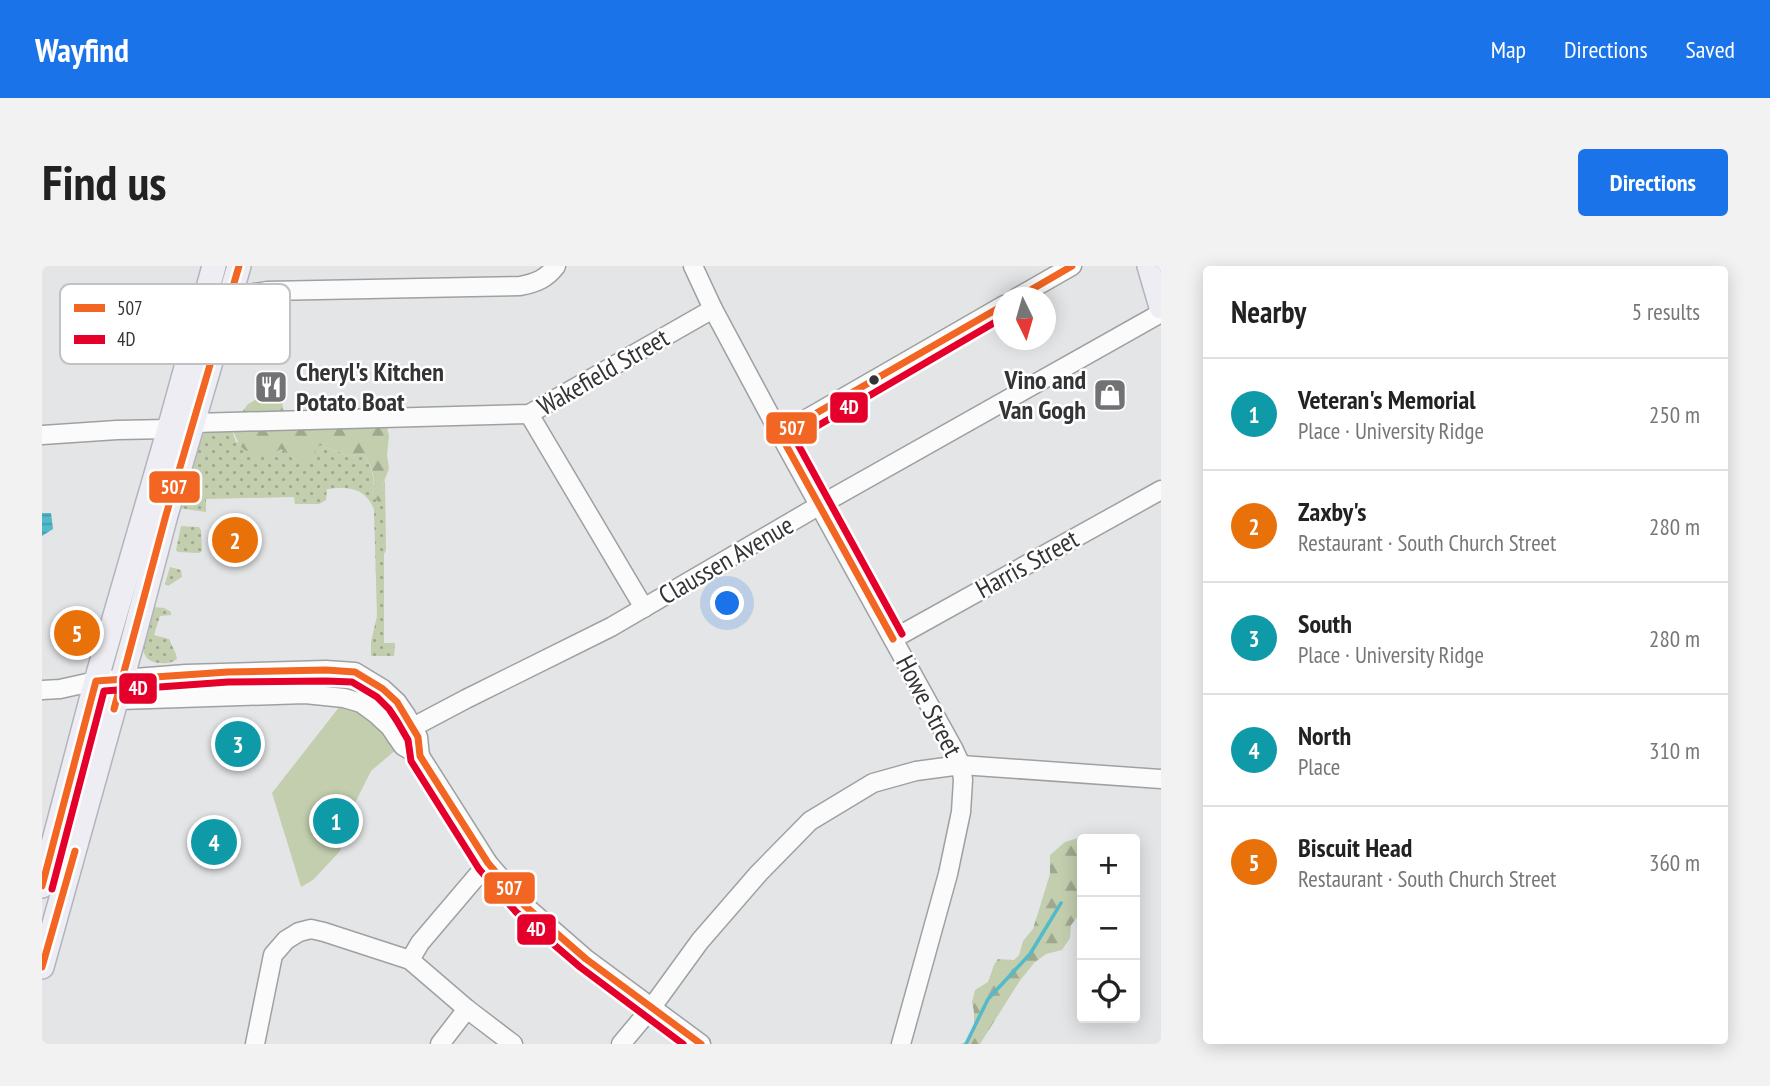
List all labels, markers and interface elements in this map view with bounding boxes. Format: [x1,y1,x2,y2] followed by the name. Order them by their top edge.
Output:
[35,28,129,71] text: Wayfind
[1491,34,1526,65] text: Map
[1564,34,1648,65] text: Directions
[1686,34,1735,65] text: Saved
[1578,149,1728,216] button: Directions
[42,150,166,214] text: Find us
[60,284,290,364] legend
[993,287,1056,350] north arrow
[1231,292,1306,331] text: Nearby
[117,296,143,320] text: 507
[1632,297,1700,326] text: 5 results
[531,321,674,422] street label: Wakefield Street
[117,327,136,351] text: 4D
[296,355,444,418] place label: Cheryl's Kitchen Potato Boat
[998,363,1086,426] place label: Vino and Van Gogh
[252,368,290,406] restaurant icon: Cheryl's Kitchen Potato Boat
[867,373,881,387] unlabelled marker
[1091,376,1129,414] shop icon: Vino and Van Gogh
[1298,383,1475,416] text: Veteran's Memorial
[829,391,869,424] line badge: 4D
[839,395,859,419] text: 4D
[1249,400,1260,429] text: 1
[1649,400,1700,429] text: 250 m
[765,411,818,445] line badge: 507
[778,416,806,440] text: 507
[1298,416,1484,445] text: Place · University Ridge
[148,470,201,504] line badge: 507
[160,475,188,499] text: 507
[1298,495,1366,528] text: Zaxby's
[653,508,799,611] street label: Claussen Avenue
[1249,512,1260,541] text: 2
[1649,512,1700,541] text: 280 m
[212,514,258,566] pin: 2
[970,522,1084,605] street label: Harris Street
[1298,528,1556,557] text: Restaurant · South Church Street
[710,586,744,620] your location
[54,607,100,659] pin: 5
[1298,607,1352,640] text: South
[1249,624,1260,653] text: 3
[1649,624,1700,653] text: 280 m
[1298,640,1484,669] text: Place · University Ridge
[889,649,970,762] street label: Howe Street
[118,672,158,705] line badge: 4D
[128,676,148,700] text: 4D
[215,718,261,770] pin: 3
[1298,719,1351,752] text: North
[1249,736,1260,765] text: 4
[1649,736,1700,765] text: 310 m
[1298,752,1340,781] text: Place
[313,795,359,847] pin: 1
[191,816,237,868] pin: 4
[1298,831,1412,864] text: Biscuit Head
[1077,834,1140,1023] map controls
[1077,834,1140,897] button: +
[1249,848,1260,877] text: 5
[1649,848,1700,877] text: 360 m
[1298,864,1556,893] text: Restaurant · South Church Street
[483,871,536,905] line badge: 507
[495,876,523,900] text: 507
[1077,897,1140,960] button: −
[516,913,557,946] line badge: 4D
[526,917,546,941] text: 4D
[1077,960,1140,1023] button: locate

